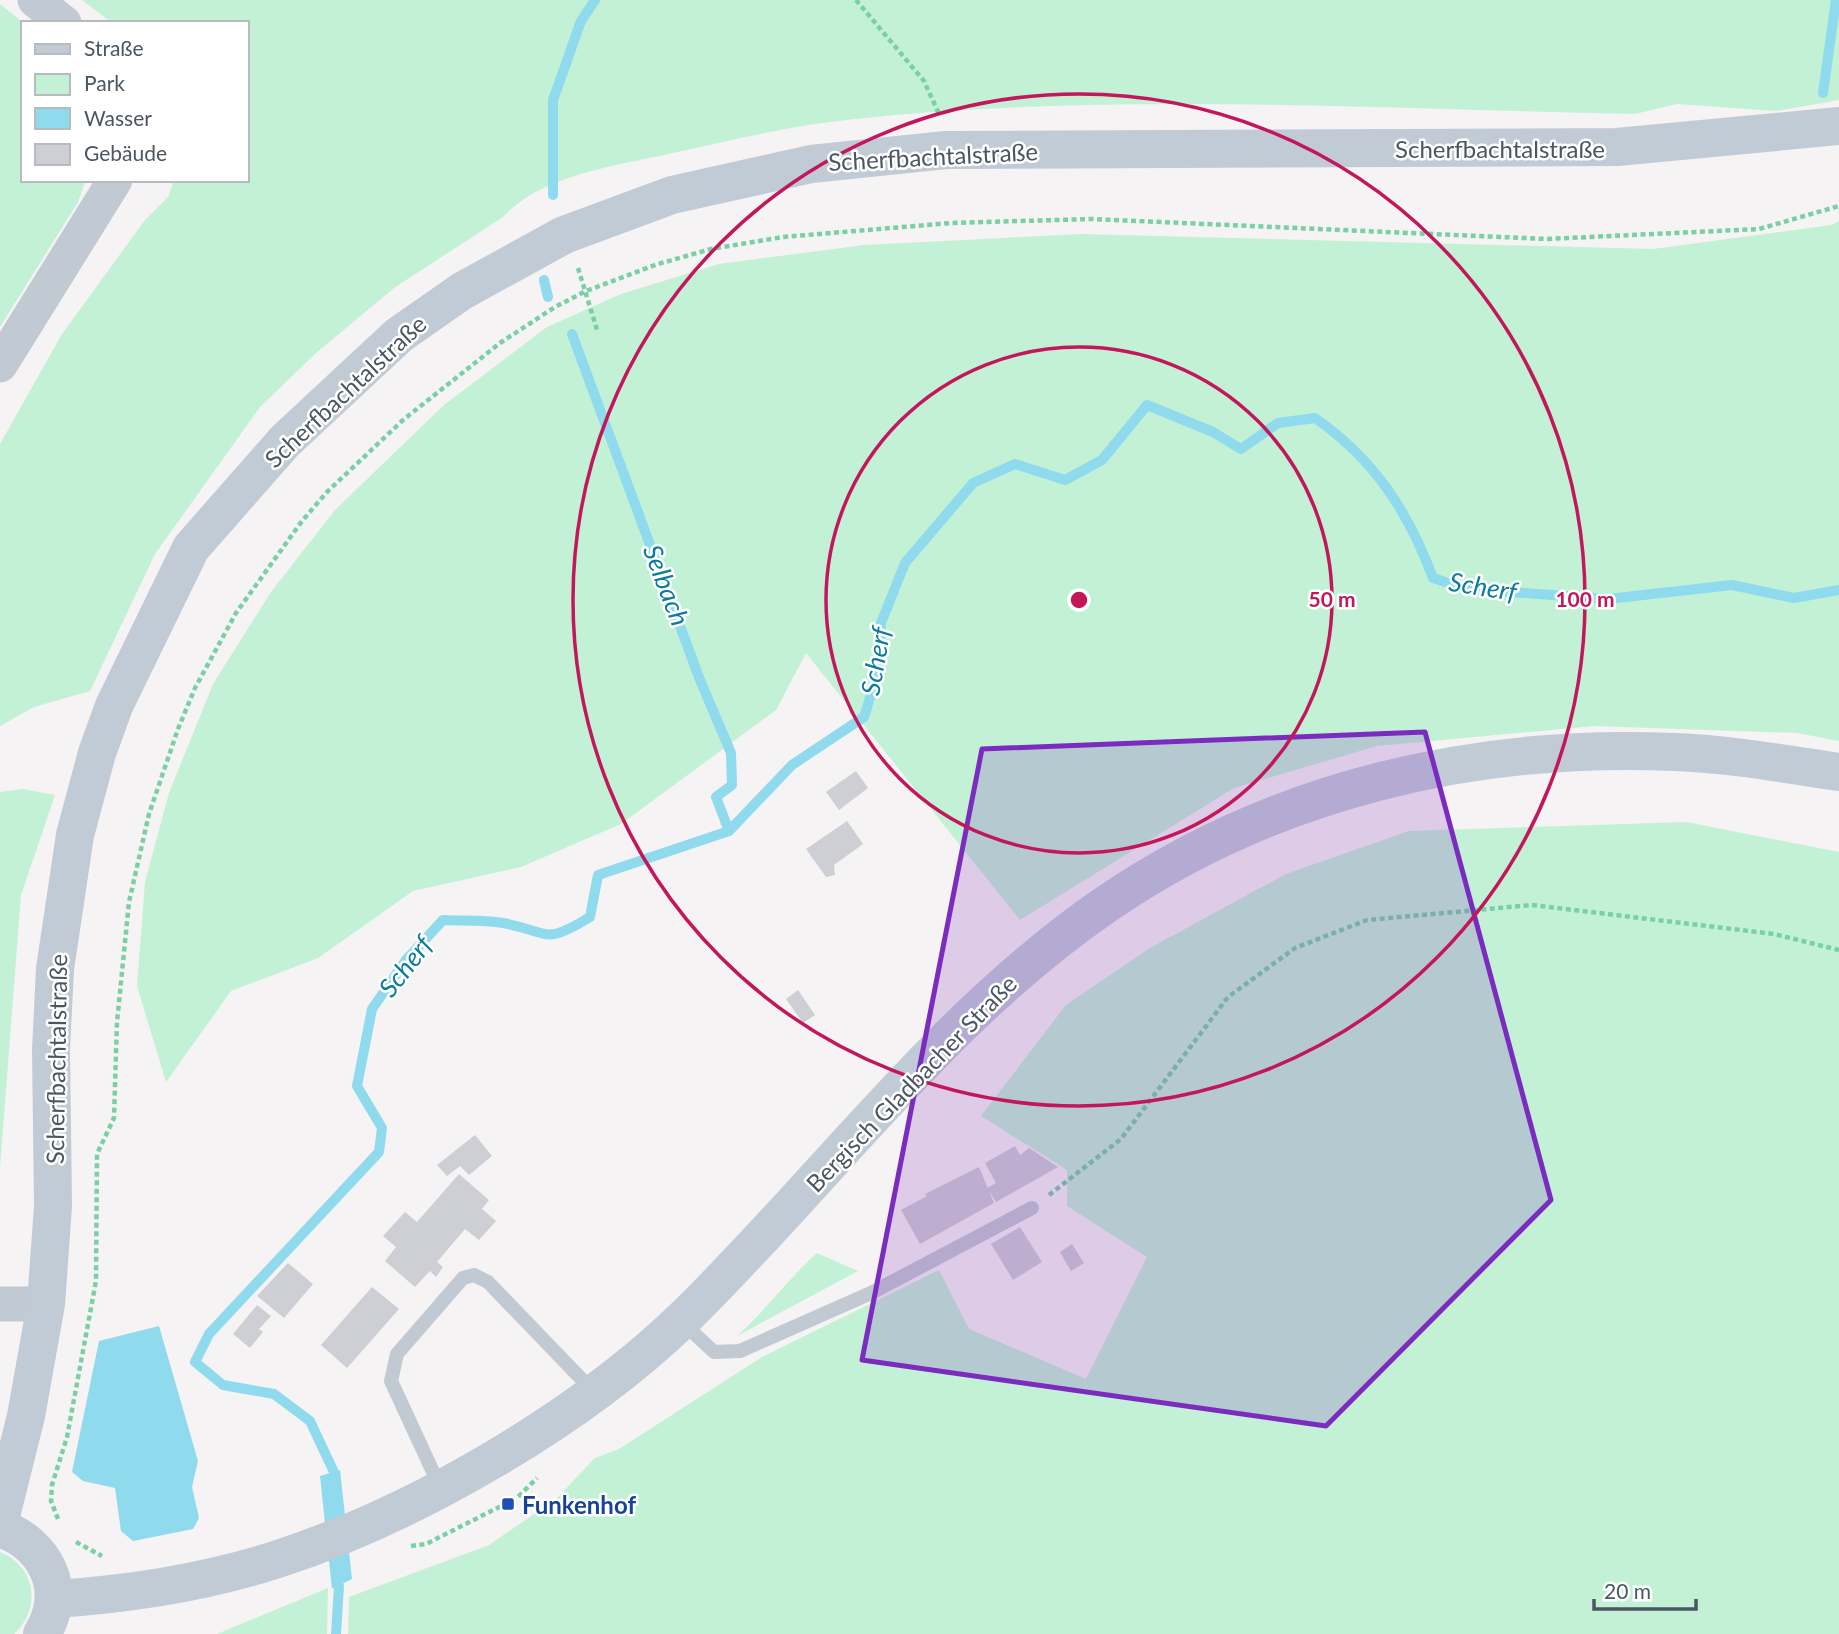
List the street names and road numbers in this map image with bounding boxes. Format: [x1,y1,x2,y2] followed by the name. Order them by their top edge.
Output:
[1395,134,1605,163] street label: Scherfbachtalstraße
[827,136,1039,176] street label: Scherfbachtalstraße
[258,309,432,473] street label: Scherfbachtalstraße
[40,954,72,1164] street label: Scherfbachtalstraße
[800,969,1022,1197] street label: Bergisch Gladbacher Straße

